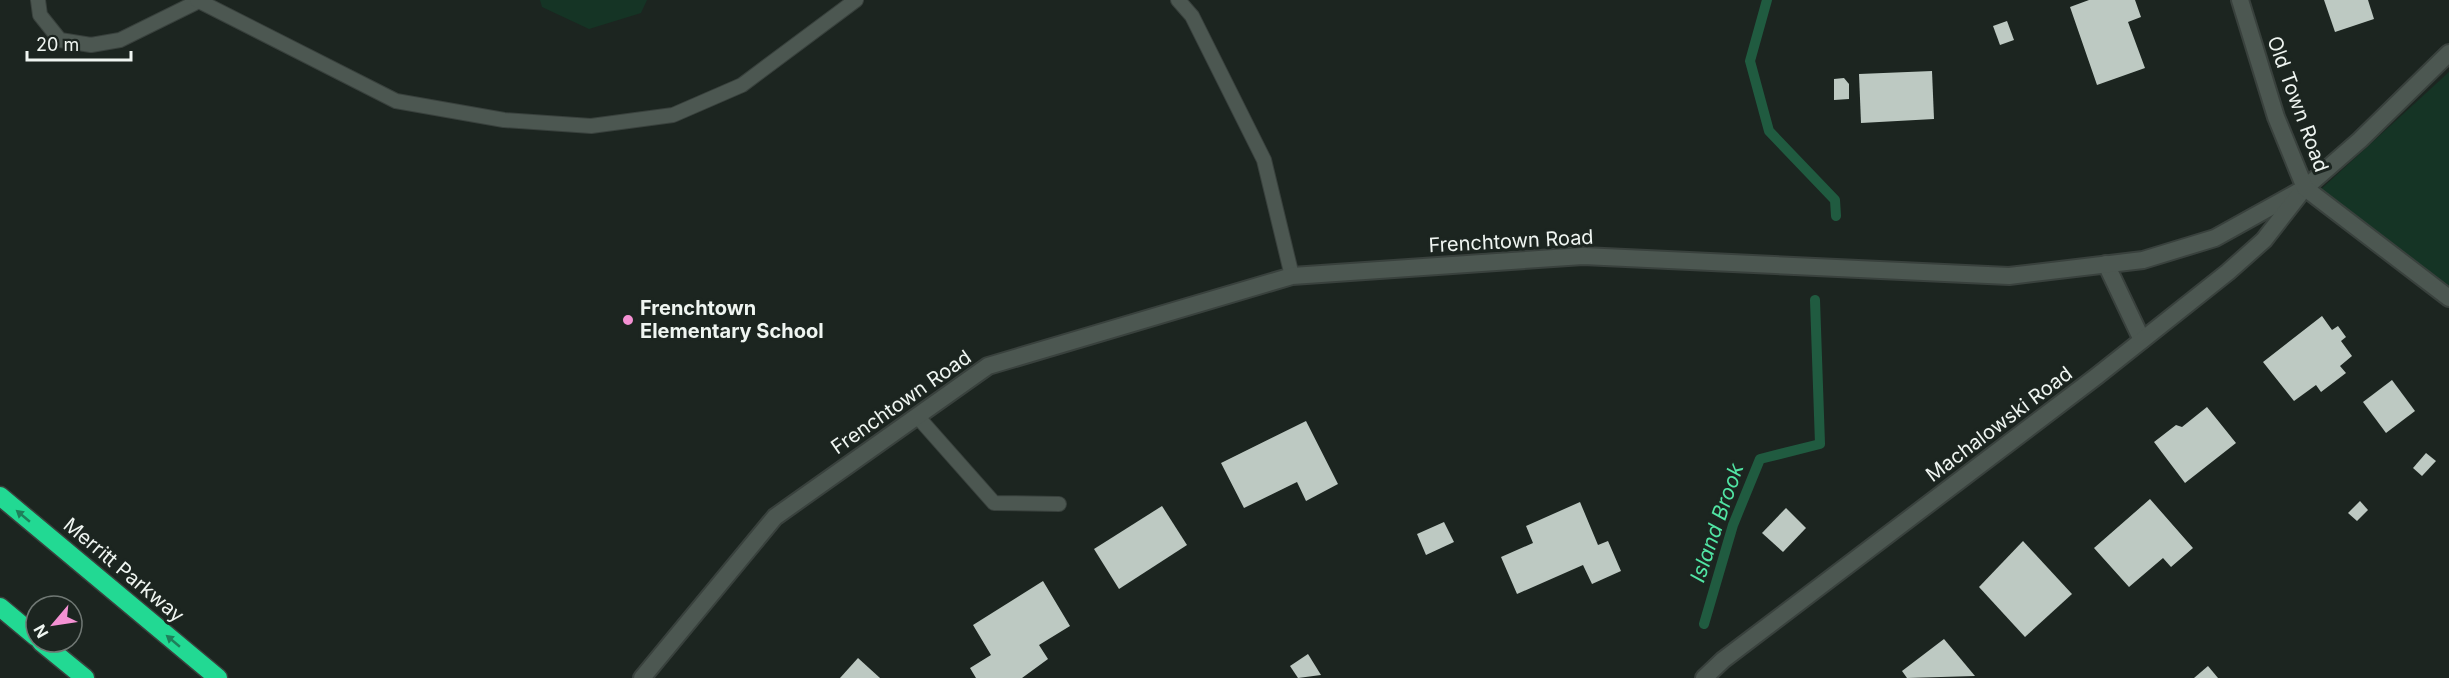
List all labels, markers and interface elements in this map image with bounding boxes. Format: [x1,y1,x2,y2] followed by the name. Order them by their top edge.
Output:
[27,24,130,62] scale bar
[2262,33,2334,175] street label: Old Town Road
[36,34,79,55] text: 20 m
[1428,225,1594,257] street label: Frenchtown Road
[640,296,824,343] place label: Frenchtown Elementary School
[621,313,635,327] marker: Frenchtown Elementary School
[826,345,976,459] street label: Frenchtown Road
[1921,361,2077,487] street label: Machalowski Road
[1685,460,1749,585] water label: Island Brook
[16,510,31,523] one-way arrow
[59,513,189,627] street label: Merritt Parkway
[24,594,84,654] north arrow
[29,621,53,641] text: N
[165,634,181,647] one-way arrow

